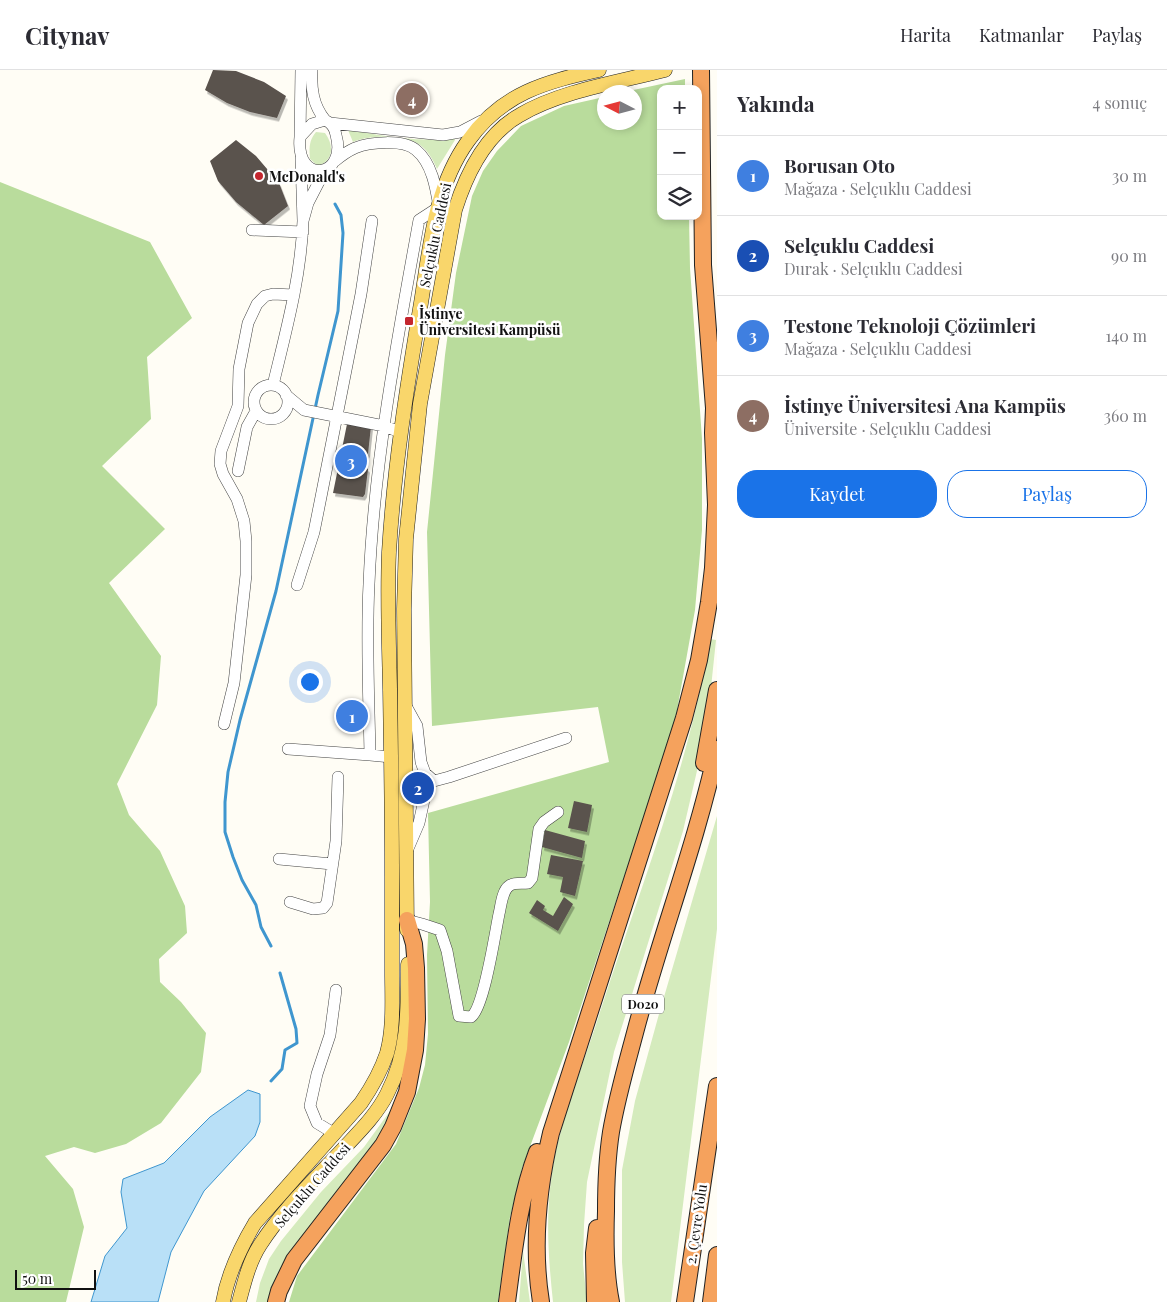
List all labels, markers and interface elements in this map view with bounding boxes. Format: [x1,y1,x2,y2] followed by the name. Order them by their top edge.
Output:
[25,19,110,51] text: Citynav
[900,23,951,47] text: Harita
[979,23,1064,47] text: Katmanlar
[1092,23,1142,47] text: Paylaş
[396,80,428,118] pin: 4
[597,85,642,130] north arrow
[657,85,702,220] map controls
[657,85,702,130] button: +
[737,89,815,117] text: Yakında
[1093,92,1147,113] text: 4 sonuç
[657,130,702,175] button: −
[784,152,895,178] text: Borusan Oto
[750,165,756,186] text: 1
[1112,165,1147,186] text: 30 m
[269,167,345,186] place label: McDonald's
[253,170,265,182] marker: McDonald's
[657,175,702,220] button: layers
[784,178,972,199] text: Mağaza · Selçuklu Caddesi
[415,181,455,289] street label: Selçuklu Caddesi
[784,232,934,258] text: Selçuklu Caddesi
[749,245,757,266] text: 2
[1111,245,1147,266] text: 90 m
[784,258,963,279] text: Durak · Selçuklu Caddesi
[419,304,561,339] place label: İstinye Üniversitesi Kampüsü
[784,312,1036,338] text: Testone Teknoloji Çözümleri
[403,315,415,327] marker: İstinye Üniversitesi Kampüsü
[749,325,757,346] text: 3
[1105,325,1147,346] text: 140 m
[784,338,972,359] text: Mağaza · Selçuklu Caddesi
[784,392,1066,418] text: İstinye Üniversitesi Ana Kampüs
[749,405,757,426] text: 4
[1104,405,1147,426] text: 360 m
[784,418,992,439] text: Üniversite · Selçuklu Caddesi
[335,442,367,480] pin: 3
[737,470,937,518] button: Kaydet
[947,470,1147,518] button: Paylaş
[297,669,323,695] your location
[336,697,368,735] pin: 1
[402,769,434,807] pin: 2
[622,994,664,1014] road number: D020
[270,1139,354,1231] street label: Selçuklu Caddesi
[681,1183,711,1265] street label: 2. Çevre Yolu
[15,1267,96,1290] scale bar
[22,1269,52,1288] text: 50 m

